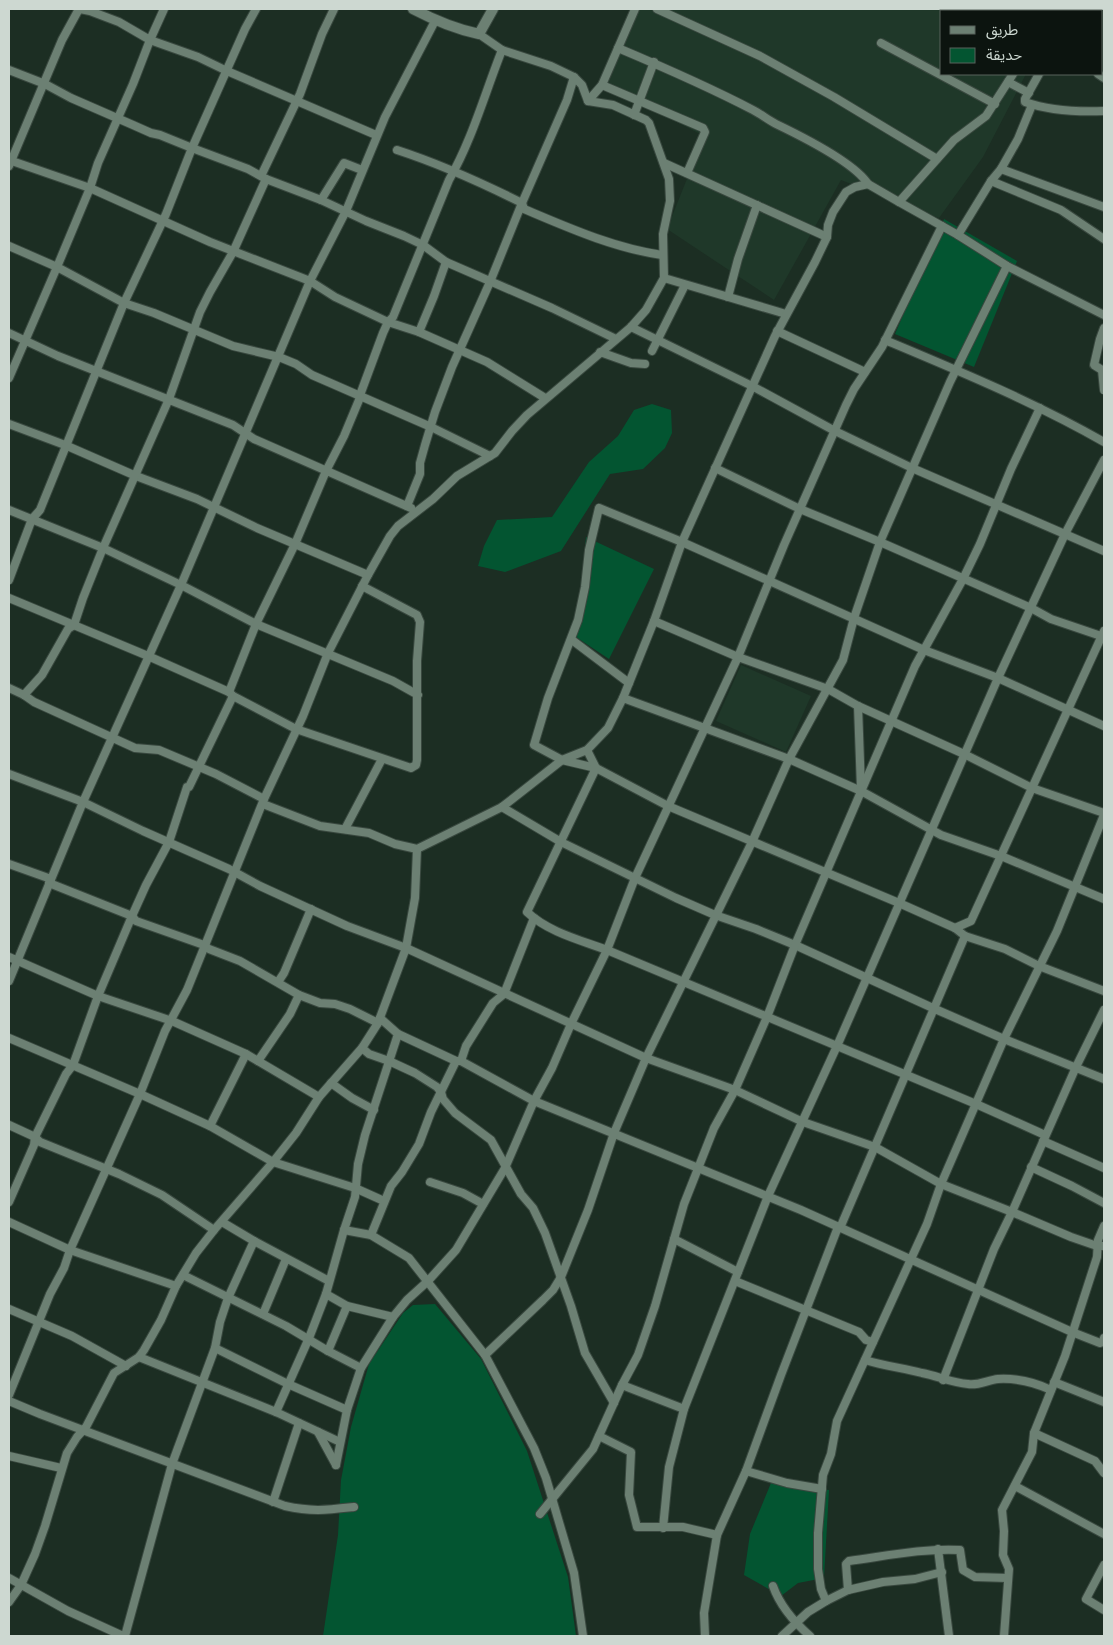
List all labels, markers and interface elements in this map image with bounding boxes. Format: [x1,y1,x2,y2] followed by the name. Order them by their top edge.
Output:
[940,10,1103,75] legend
[986,21,1018,40] text: طريق
[986,46,1022,64] text: حديقة

